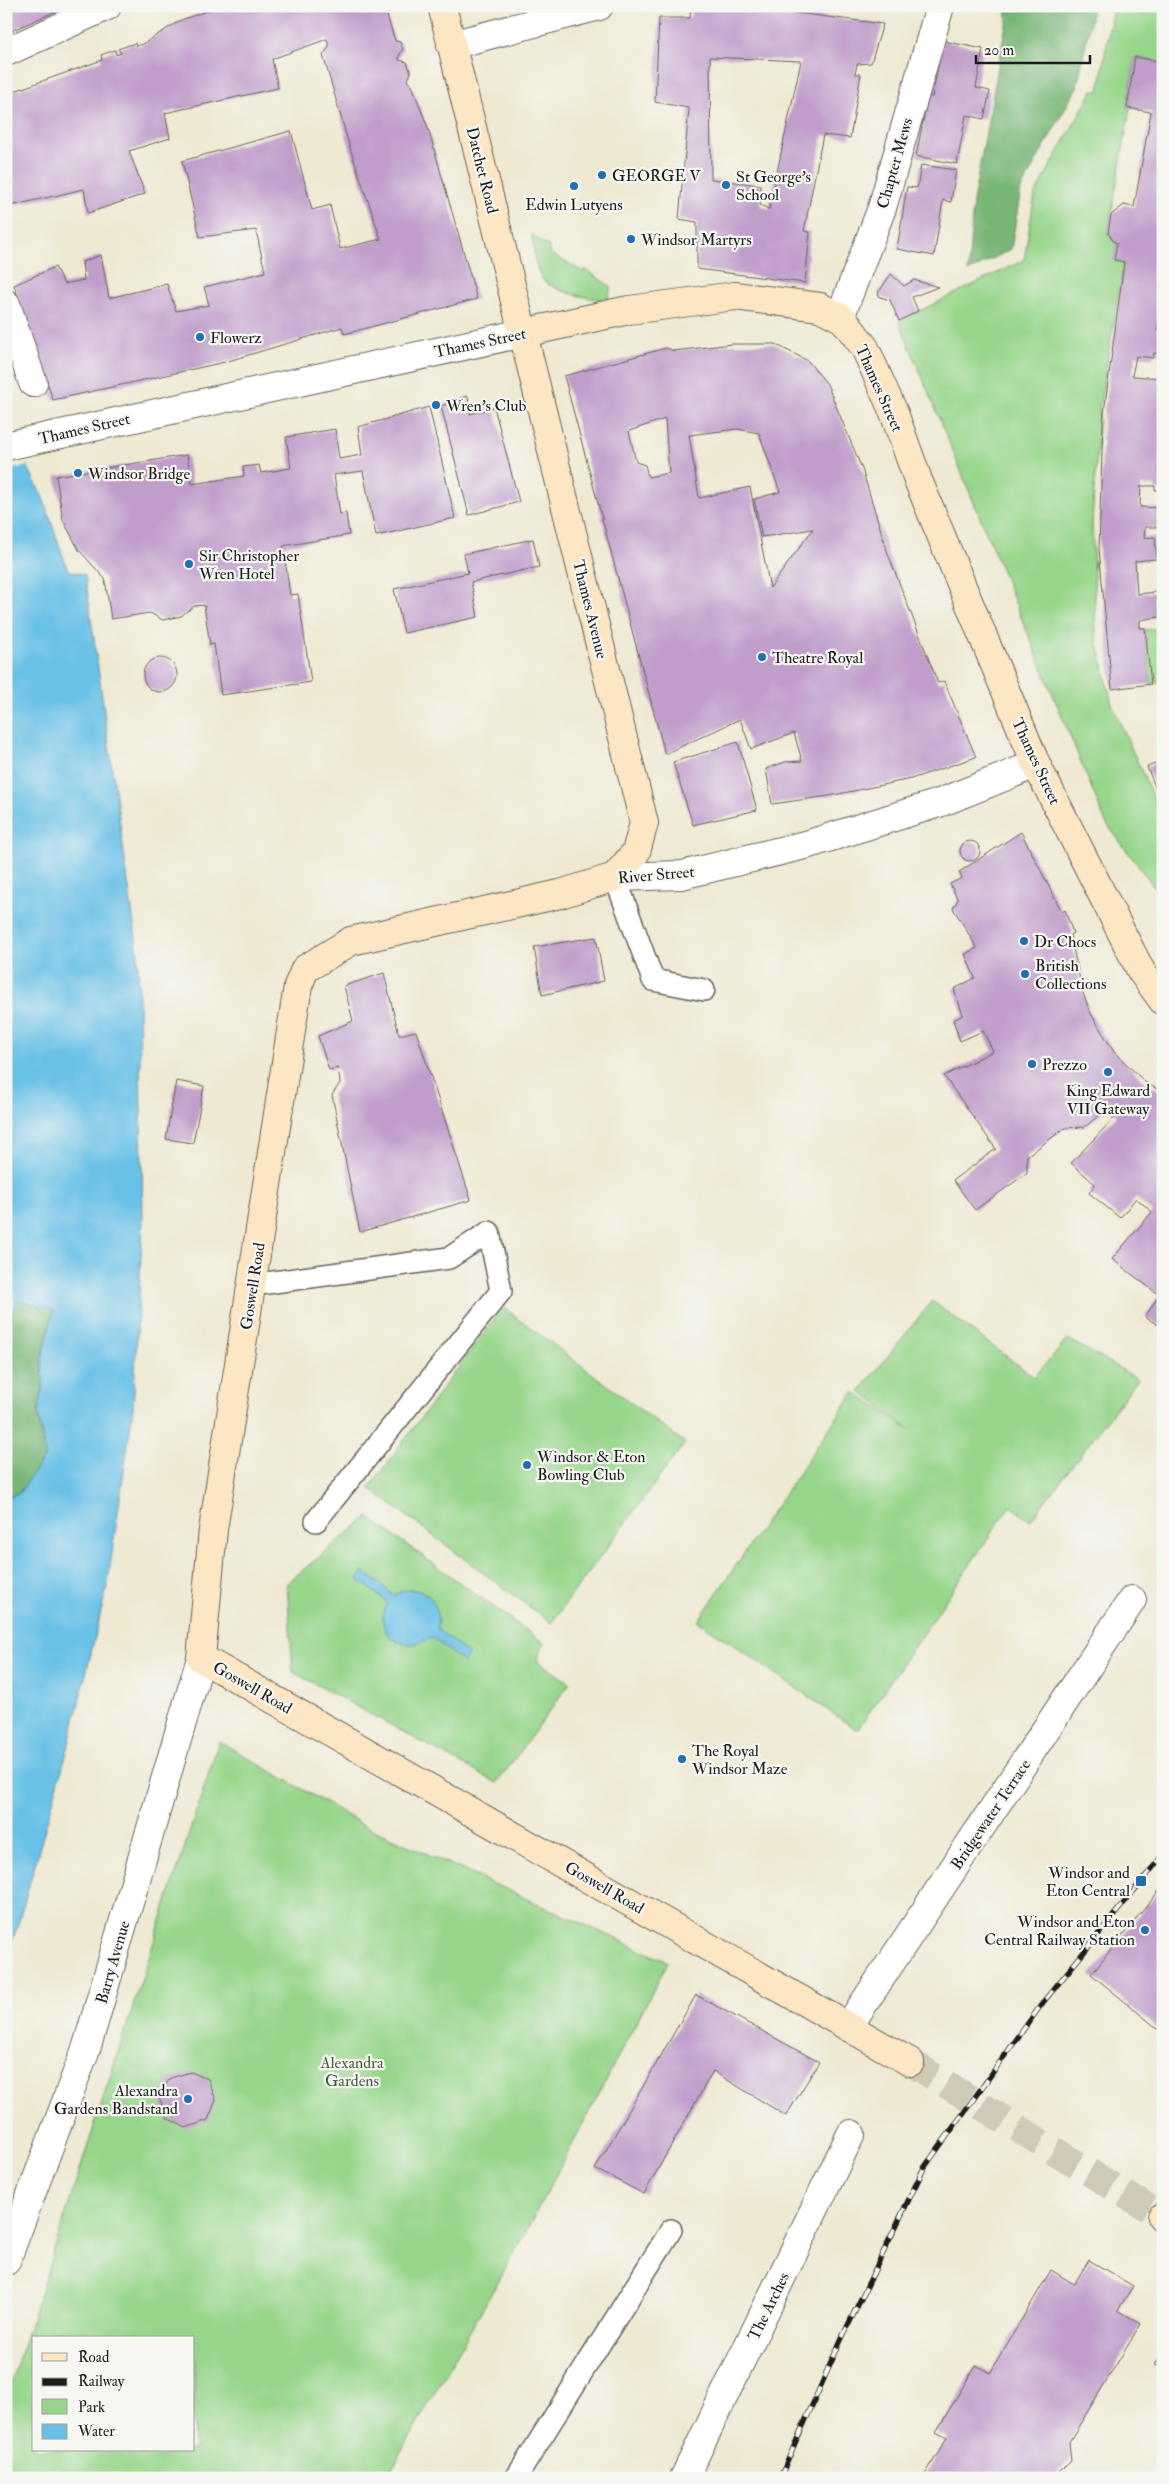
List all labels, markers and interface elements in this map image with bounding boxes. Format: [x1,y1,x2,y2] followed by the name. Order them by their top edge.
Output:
[976,32,1090,64] scale bar
[984,41,1014,60] text: 20 m
[873,116,918,211] street label: Chapter Mews
[462,125,502,216] street label: Datchet Road
[612,166,701,186] place label: GEORGE V
[736,167,811,205] place label: St George's School
[596,169,608,181] marker: GEORGE V
[720,179,732,191] marker: St George's School
[568,180,580,192] marker: Edwin Lutyens
[525,195,623,215] place label: Edwin Lutyens
[640,230,752,250] place label: Windsor Martyrs
[625,233,637,245] marker: Windsor Martyrs
[432,323,528,362] street label: Thames Street
[210,328,262,348] place label: Flowerz
[194,331,206,343] marker: Flowerz
[851,342,907,435] street label: Thames Street
[445,396,526,416] place label: Wren's Club
[430,399,442,411] marker: Wren's Club
[37,409,132,449] street label: Thames Street
[87,464,190,484] place label: Windsor Bridge
[72,467,84,479] marker: Windsor Bridge
[198,546,299,584] place label: Sir Christopher Wren Hotel
[183,558,195,570] marker: Sir Christopher Wren Hotel
[568,558,612,661] street label: Thames Avenue
[772,648,863,668] place label: Theatre Royal
[756,651,768,663] marker: Theatre Royal
[1007,715,1065,808] street label: Thames Street
[617,862,695,888] street label: River Street
[1034,932,1096,952] place label: Dr Chocs
[1018,935,1030,947] marker: Dr Chocs
[1035,956,1106,994] place label: British Collections
[1019,968,1031,980] marker: British Collections
[1042,1055,1087,1075] place label: Prezzo
[1026,1058,1038,1070] marker: Prezzo
[1102,1066,1114,1078] marker: King Edward VII Gateway
[1066,1081,1150,1119] place label: King Edward VII Gateway
[236,1241,270,1331] street label: Goswell Road
[536,1447,646,1485] place label: Windsor & Eton Bowling Club
[521,1459,533,1471] marker: Windsor & Eton Bowling Club
[209,1657,296,1719] street label: Goswell Road
[691,1741,788,1779] place label: The Royal Windsor Maze
[676,1753,688,1765] marker: The Royal Windsor Maze
[947,1755,1035,1874] street label: Bridgewater Terrace
[561,1857,648,1919] street label: Goswell Road
[1046,1863,1130,1901] place label: Windsor and Eton Central
[1134,1874,1148,1888] marker: Windsor and Eton Central
[984,1912,1135,1950] place label: Windsor and Eton Central Railway Station
[92,1918,134,2006] street label: Barry Avenue
[1139,1924,1151,1936] marker: Windsor and Eton Central Railway Station
[319,2053,384,2091] park label: Alexandra Gardens
[54,2081,178,2119] place label: Alexandra Gardens Bandstand
[182,2093,194,2105] marker: Alexandra Gardens Bandstand
[744,2269,794,2344] street label: The Arches
[32,2336,195,2452] legend
[78,2348,110,2367] text: Road
[78,2372,125,2391] text: Railway
[78,2398,105,2417] text: Park
[77,2422,115,2441] text: Water

